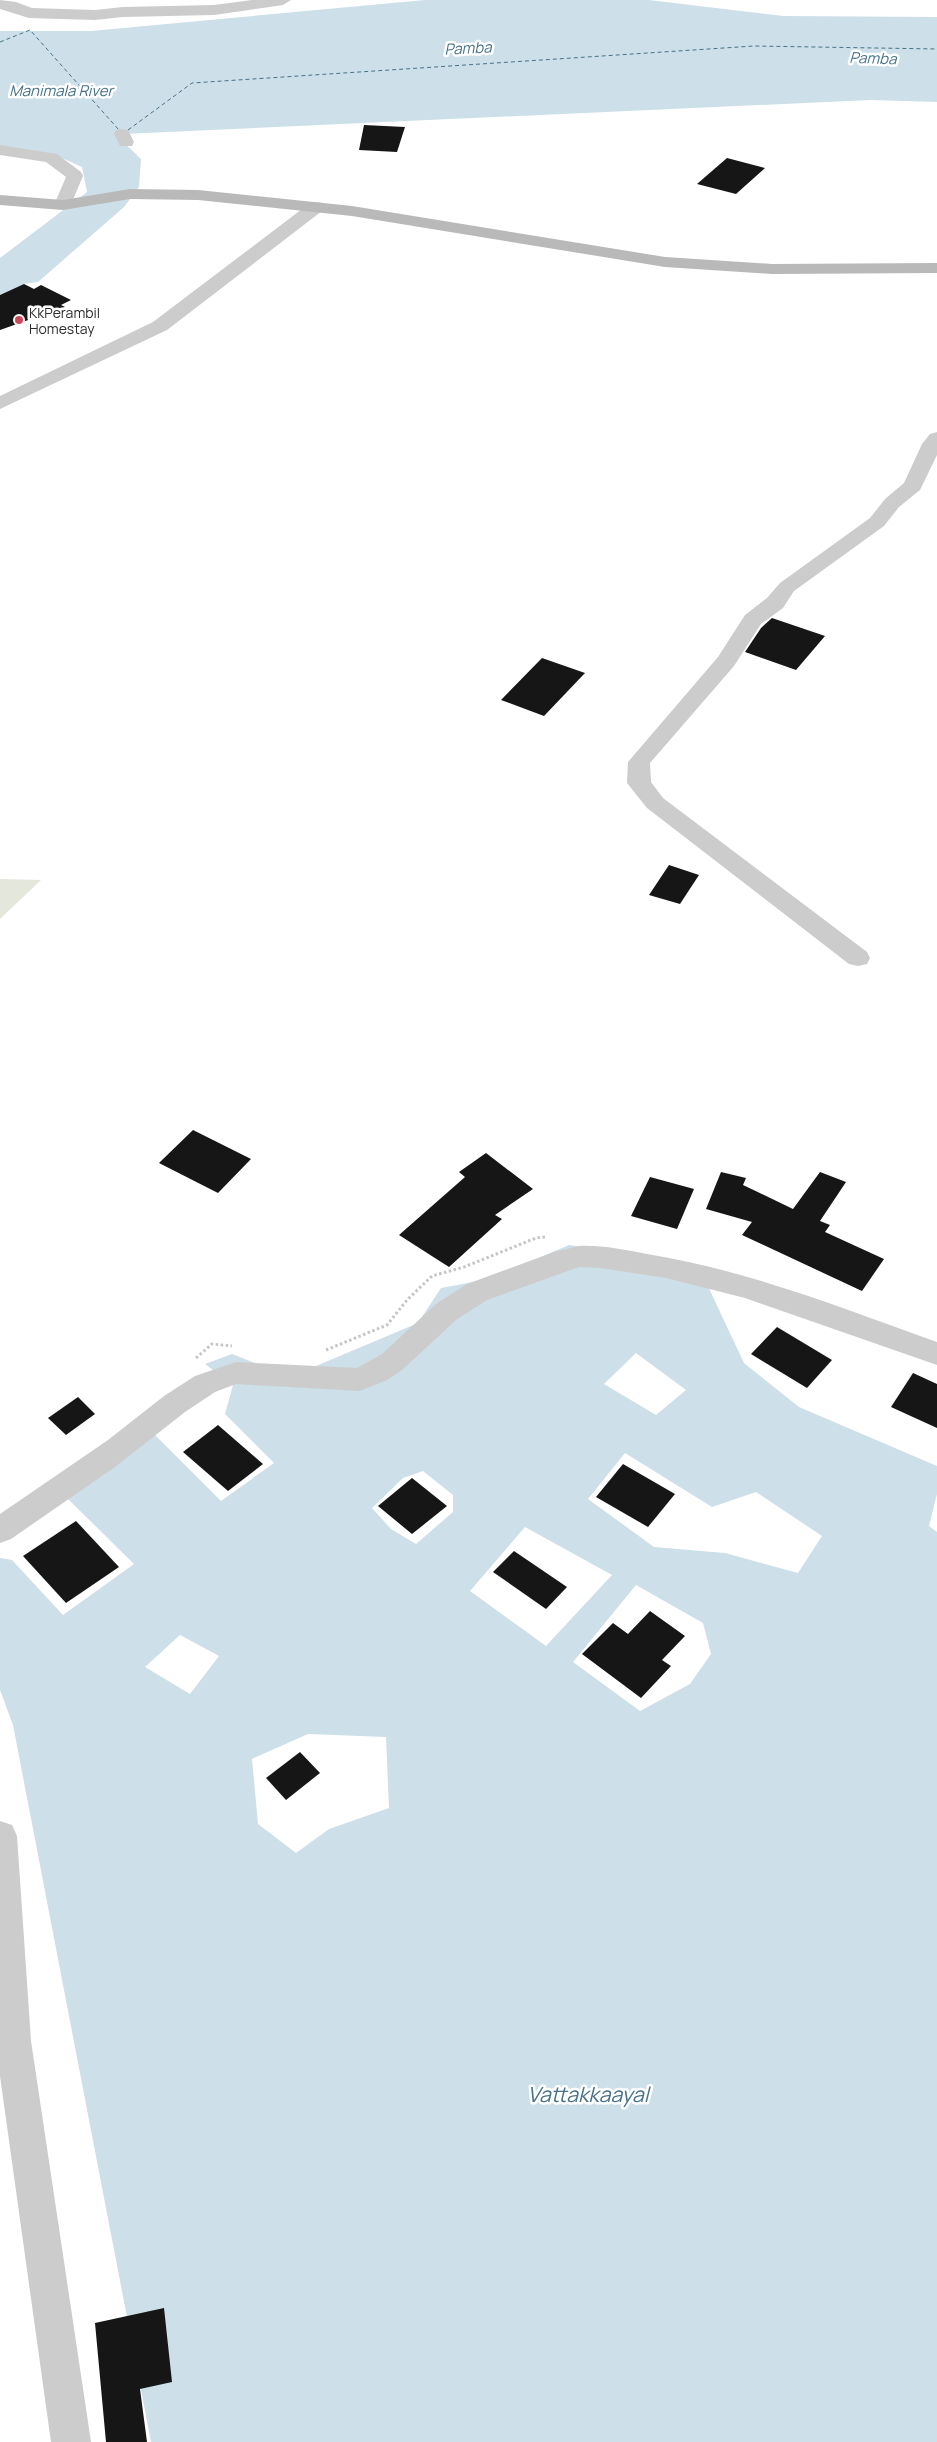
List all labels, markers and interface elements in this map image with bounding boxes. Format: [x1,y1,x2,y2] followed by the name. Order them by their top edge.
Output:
[444,36,493,60] water label: Pamba
[849,47,898,69] water label: Pamba
[9,80,115,101] water label: Manimala River
[29,303,100,338] place label: KkPerambil Homestay
[13,314,25,326] marker: KkPerambil Homestay
[527,2080,652,2108] water label: Vattakkaayal

